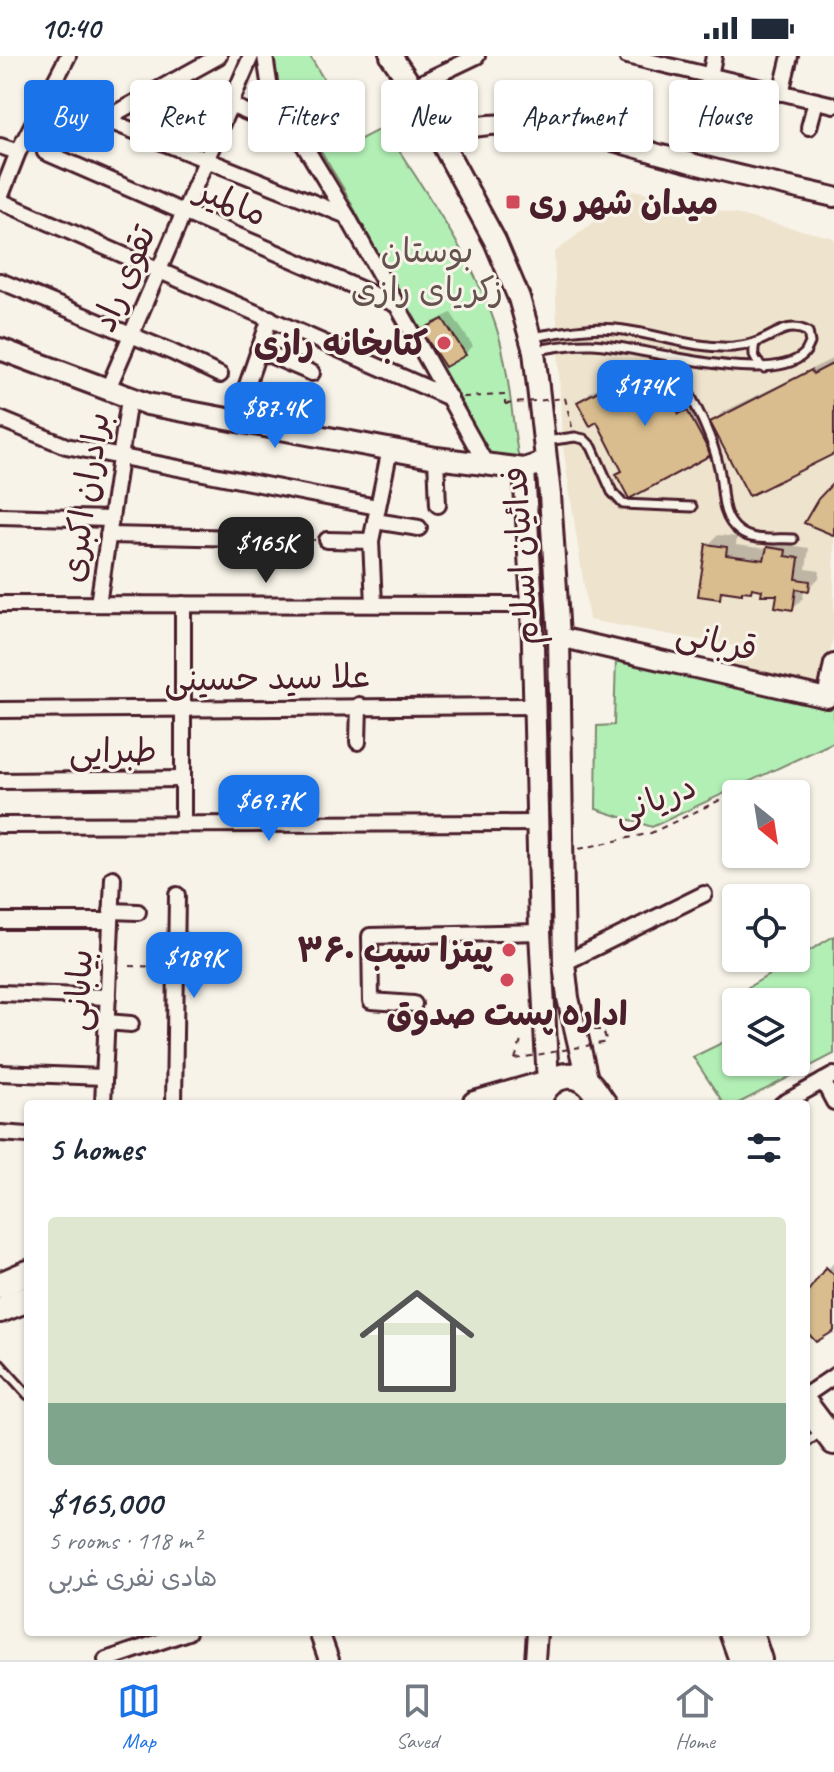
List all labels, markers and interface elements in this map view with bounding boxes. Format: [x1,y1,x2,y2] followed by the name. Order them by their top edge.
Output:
[40,9,100,47] text: 10:40
[24,80,114,152] chip: Buy
[130,80,232,152] chip: Rent
[248,80,365,152] chip: Filters
[381,80,478,152] chip: New
[494,80,653,152] chip: Apartment
[669,80,779,152] chip: House
[187,166,274,235] street label: مالمیر
[529,181,718,224] place label: میدان شهر ری
[504,193,522,211] marker: میدان شهر ری
[82,217,166,338] street label: تقوی راد
[351,229,503,311] park label: بوستان زکریای رازی
[254,322,428,365] place label: کتابخانه رازی
[435,334,453,352] marker: کتابخانه رازی
[589,360,701,428] pin: $174K
[615,369,675,402] text: $174K
[210,382,340,450] pin: $87.4K
[242,391,308,424] text: $87.4K
[50,409,119,585] street label: برادران اکبری
[493,465,552,647] street label: فدائیان اسلام
[210,517,322,585] pin: $165K
[236,526,296,559] text: $165K
[672,610,762,671] street label: قربانی
[164,654,370,701] street label: علا سید حسینی
[69,729,157,772] street label: طبرایی
[606,764,702,835] street label: دریانی
[204,775,334,843] pin: $69.7K
[722,780,810,868] north arrow
[722,780,810,1076] map controls
[236,784,302,817] text: $69.7K
[722,884,810,972] button: locate
[297,929,493,972] place label: پیتزا سیب ۳۶۰
[138,932,250,1000] pin: $189K
[164,941,224,974] text: $189K
[500,941,518,959] marker: پیتزا سیب ۳۶۰
[55,948,102,1032] street label: بیابانی
[498,971,516,989] marker: اداره پست صدوق
[722,988,810,1076] button: layers
[387,992,627,1036] place label: اداره پست صدوق
[742,1126,786,1170] icon: filters
[48,1127,143,1170] text: 5 homes
[345,1269,489,1413] icon: home
[48,1481,162,1524] text: $165,000
[48,1524,200,1557] text: 5 rooms · 118 m²
[48,1561,217,1594] text: هادی نفری غربی
[117,1679,161,1755] tab: Map
[395,1679,439,1755] tab: Saved
[673,1679,717,1755] tab: Home

